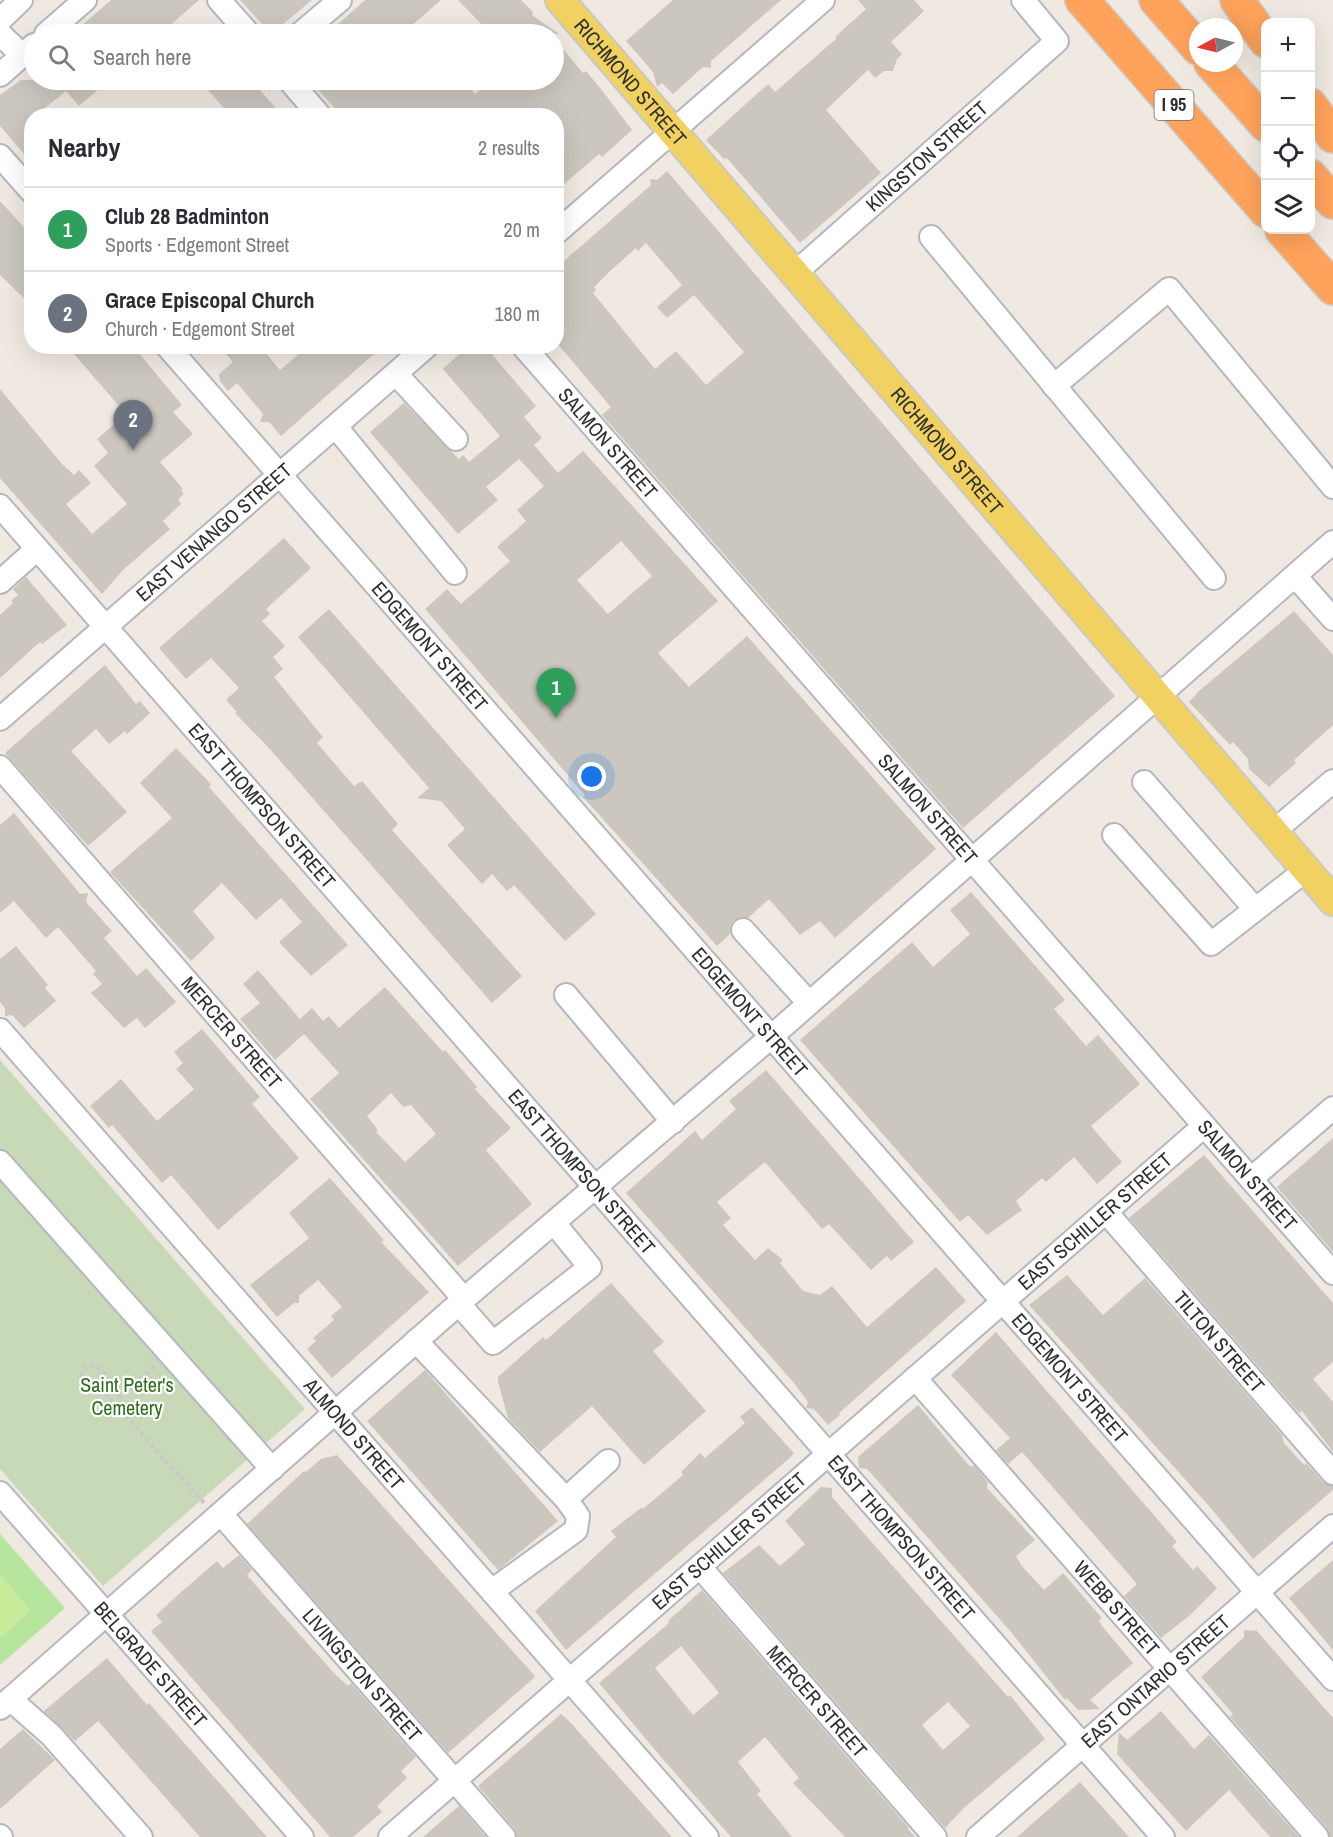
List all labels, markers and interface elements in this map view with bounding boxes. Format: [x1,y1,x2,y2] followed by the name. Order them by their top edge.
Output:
[569,12,693,151] street label: RICHMOND STREET
[1189,18,1243,72] north arrow
[1261,18,1315,234] map controls
[1261,18,1315,72] button: +
[24,24,564,90] search box
[45,41,78,74] icon: search
[93,42,191,72] text: Search here
[1261,72,1315,126] button: −
[1154,90,1194,120] road number: I 95
[860,95,993,217] street label: KINGSTON STREET
[1261,126,1315,180] button: locate
[48,130,120,165] text: Nearby
[478,134,540,161] text: 2 results
[1261,180,1315,234] button: layers
[105,201,269,231] text: Club 28 Badminton
[63,216,72,243] text: 1
[504,216,540,243] text: 20 m
[105,231,289,258] text: Sports · Edgemont Street
[105,285,315,315] text: Grace Episcopal Church
[63,300,72,327] text: 2
[494,300,540,327] text: 180 m
[105,315,295,342] text: Church · Edgemont Street
[885,381,1009,520] street label: RICHMOND STREET
[552,382,664,504] street label: SALMON STREET
[114,400,152,450] pin: 2
[130,456,297,607] street label: EAST VENANGO STREET
[366,575,494,717] street label: EDGEMONT STREET
[536,668,576,718] pin: 1
[183,717,342,894] street label: EAST THOMPSON STREET
[872,748,984,870] street label: SALMON STREET
[577,762,606,791] your location
[686,941,814,1082] street label: EDGEMONT STREET
[175,970,288,1094] street label: MERCER STREET
[502,1083,662,1260] street label: EAST THOMPSON STREET
[1192,1114,1304,1236] street label: SALMON STREET
[1012,1146,1178,1296] street label: EAST SCHILLER STREET
[1168,1285,1271,1398] street label: TILTON STREET
[1006,1307,1134,1448] street label: EDGEMONT STREET
[80,1371,174,1421] park label: Saint Peter's Cemetery
[297,1371,410,1495] street label: ALMOND STREET
[822,1449,981,1626] street label: EAST THOMPSON STREET
[646,1466,812,1615] street label: EAST SCHILLER STREET
[1068,1555,1166,1661] street label: WEBB STREET
[88,1595,213,1733] street label: BELGRADE STREET
[297,1602,428,1747] street label: LIVINGSTON STREET
[1075,1608,1236,1754] street label: EAST ONTARIO STREET
[761,1639,874,1763] street label: MERCER STREET

